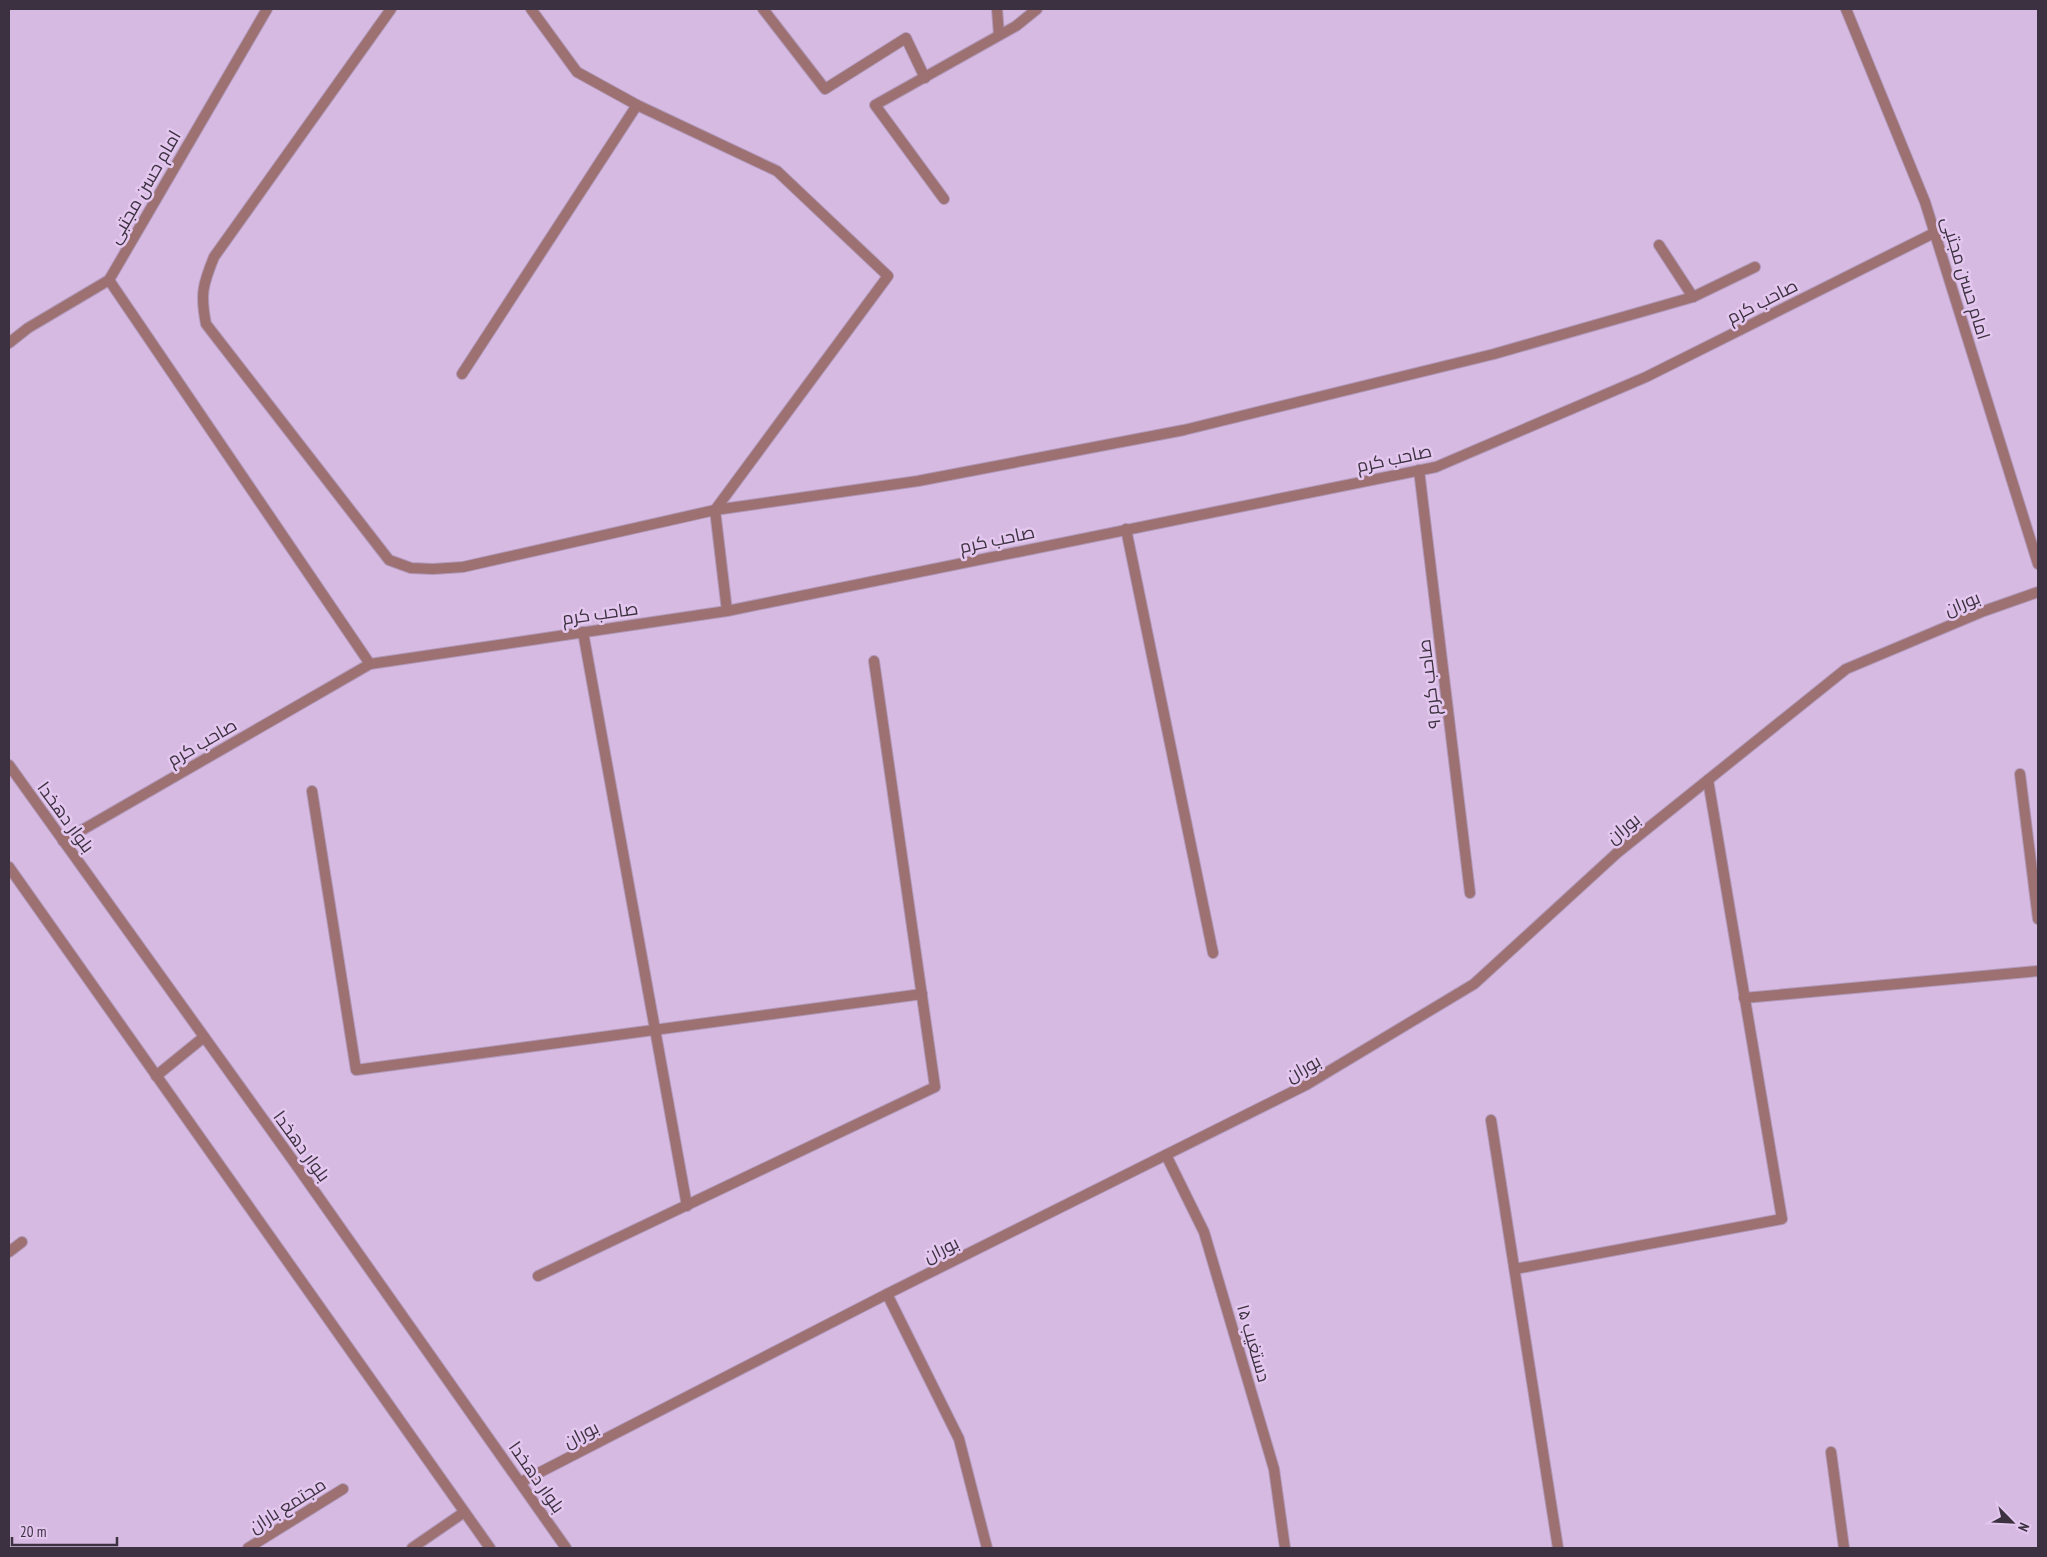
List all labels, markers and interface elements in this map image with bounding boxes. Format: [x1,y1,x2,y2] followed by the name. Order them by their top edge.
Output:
[102,126,187,248] street label: امام حسن مجتبی
[1935,214,1996,342] street label: امام حسن مجتبی
[1723,273,1802,330] street label: صاحب کرم
[1354,439,1434,478] street label: صاحب کرم
[957,520,1037,559] street label: صاحب کرم
[1941,585,1983,621] street label: بوران
[561,596,640,631] street label: صاحب کرم
[1412,638,1447,730] street label: صاحب کرم ۹
[163,713,241,772] street label: صاحب کرم
[32,777,100,857] street label: بلوار دهخدا
[1601,807,1645,849] street label: بوران
[1281,1049,1325,1087] street label: بوران
[268,1106,336,1186] street label: بلوار دهخدا
[919,1231,963,1267] street label: بوران
[1232,1302,1276,1384] street label: دستغیب ۱۵
[559,1415,603,1453] street label: بوران
[504,1437,570,1517] street label: بلوار دهخدا
[244,1472,330,1539] street label: مجتمع باران
[1987,1497,2037,1547] north arrow
[12,1514,118,1546] scale bar
[2014,1520,2034,1534] text: N
[20,1522,46,1541] text: 20 m

